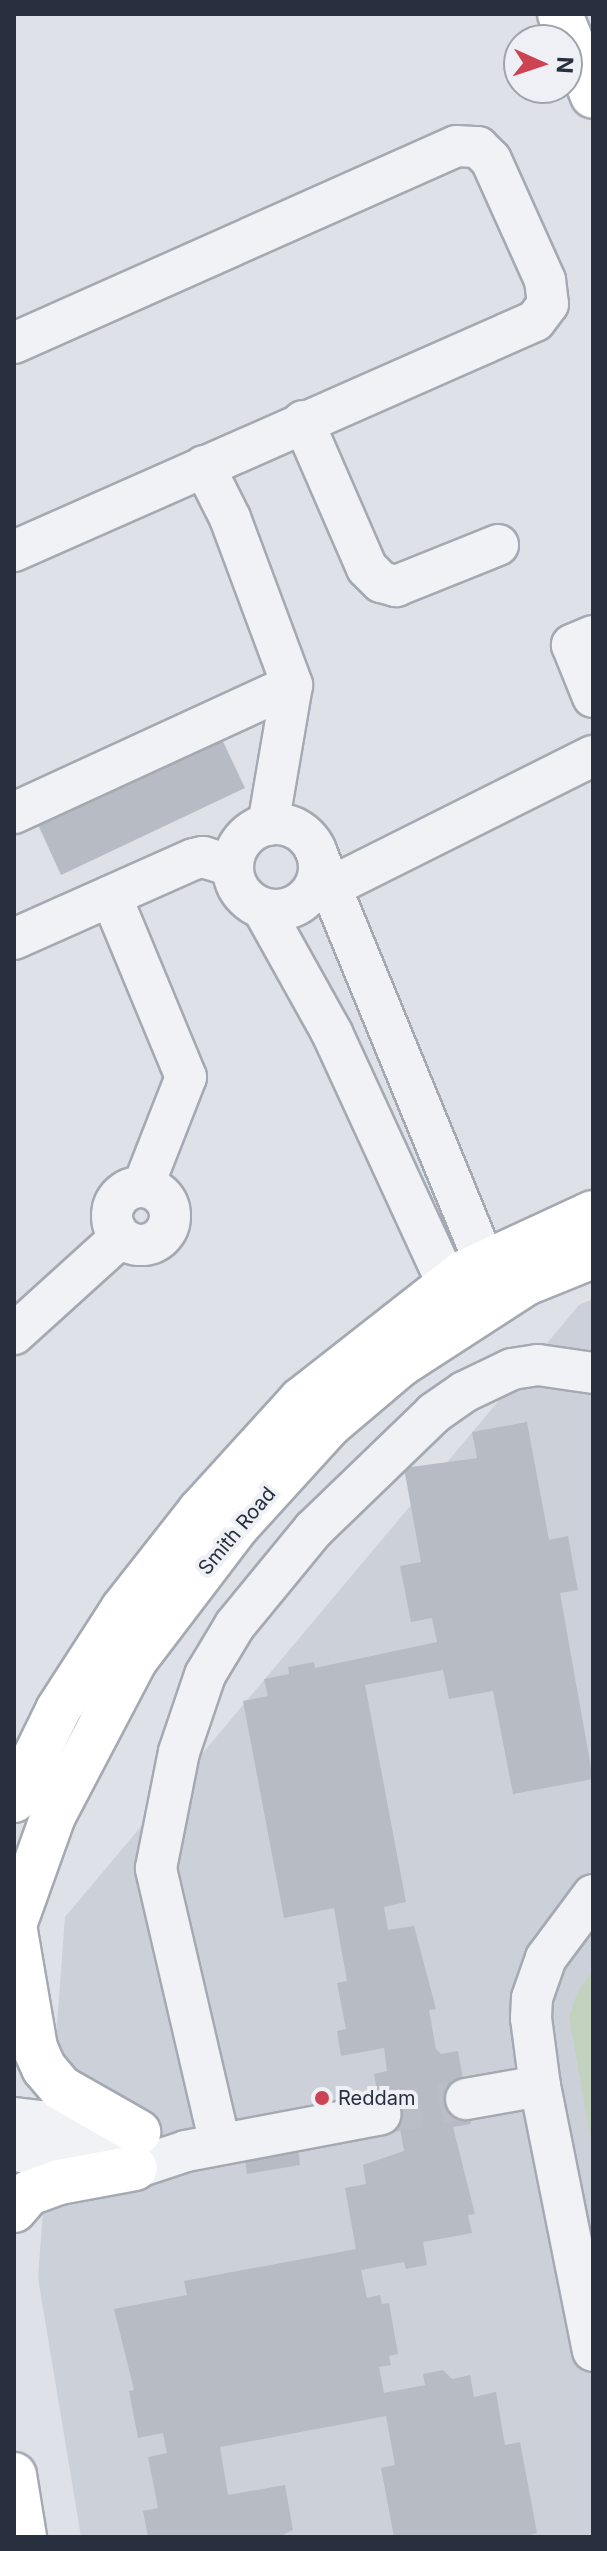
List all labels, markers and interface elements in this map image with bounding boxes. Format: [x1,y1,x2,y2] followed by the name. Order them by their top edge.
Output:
[503,24,583,104] north arrow
[552,56,578,74] text: N
[193,1482,281,1580] street label: Smith Road
[338,2086,415,2110] place label: Reddam
[313,2089,331,2107] marker: Reddam

